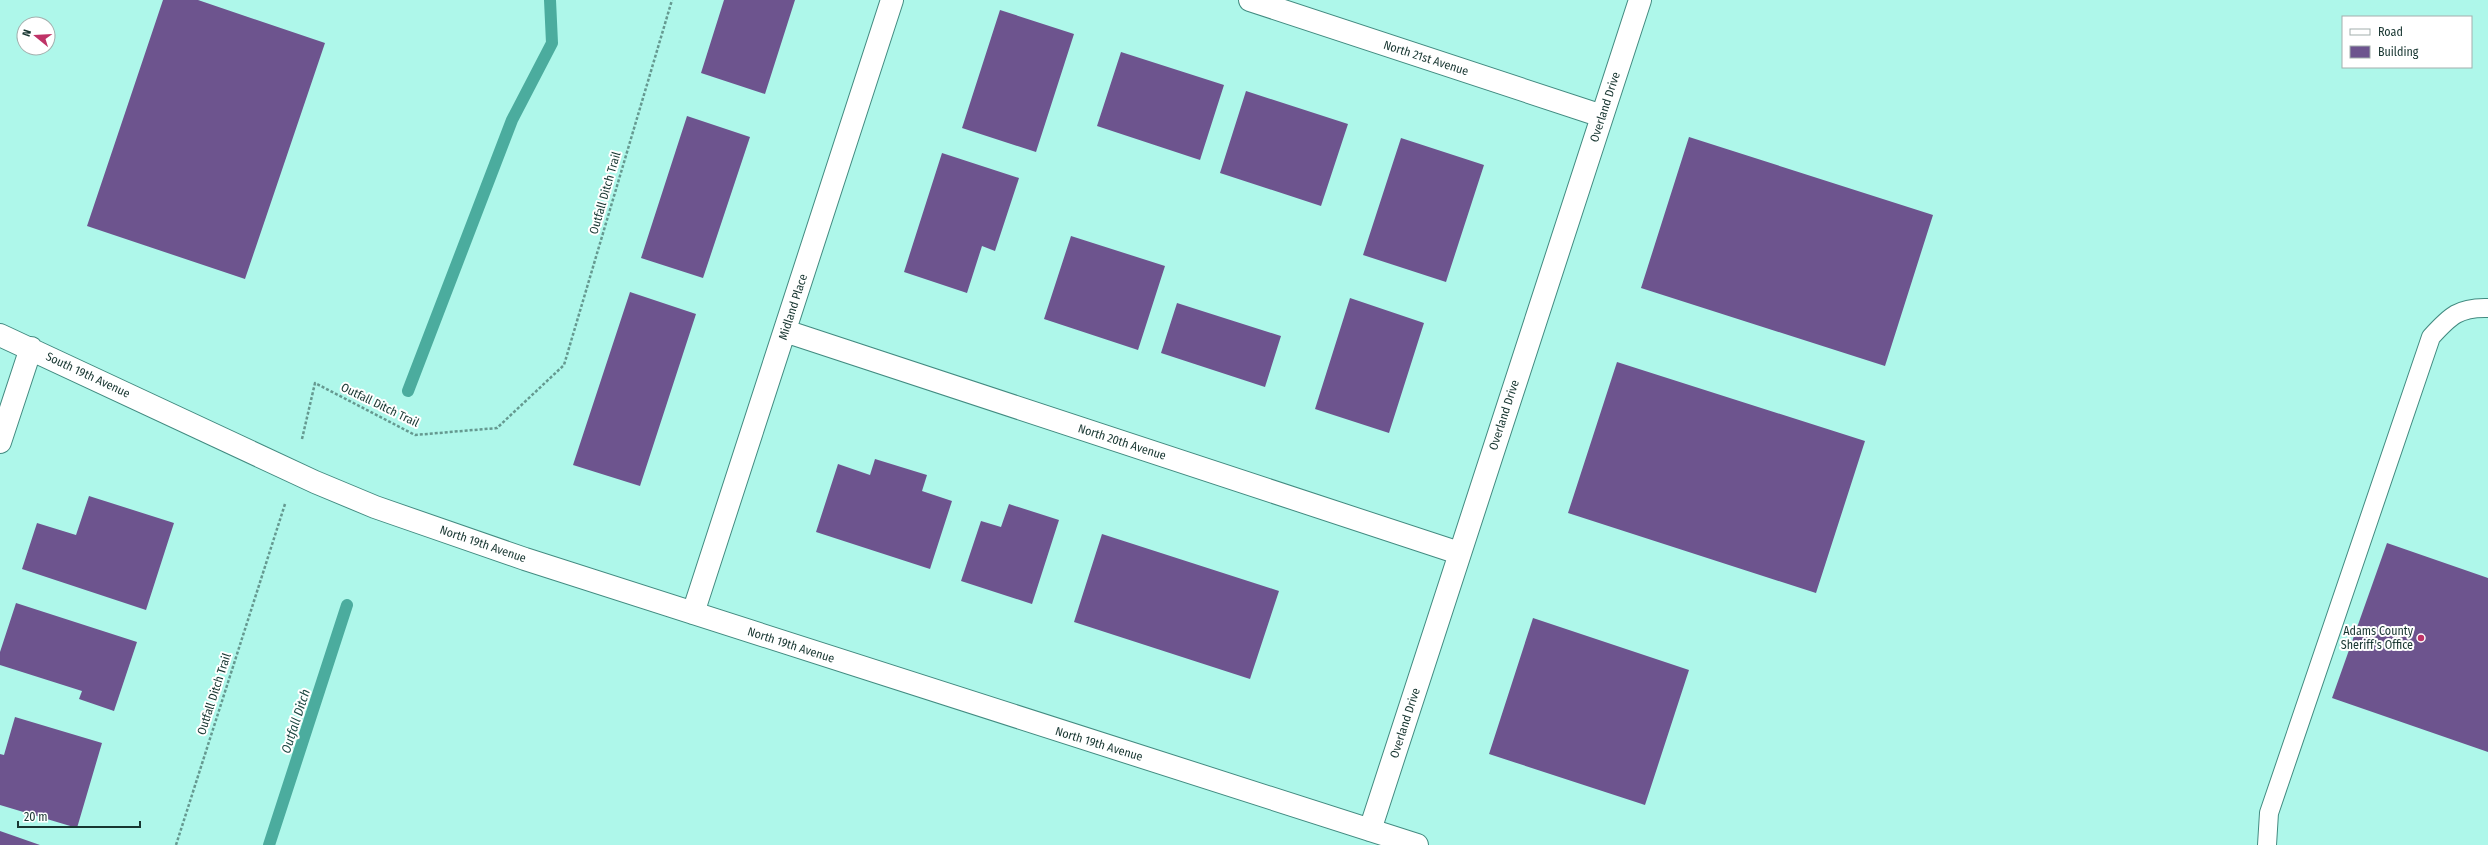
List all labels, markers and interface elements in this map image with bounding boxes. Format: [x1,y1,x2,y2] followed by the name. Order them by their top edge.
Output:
[16,16,56,56] north arrow
[2342,16,2472,68] legend
[2378,25,2403,39] text: Road
[20,28,34,38] text: N
[1382,38,1470,78] street label: North 21st Avenue
[2378,45,2419,59] text: Building
[1587,70,1623,144] street label: Overland Drive
[587,150,623,236] street label: Outfall Ditch Trail
[776,272,810,342] street label: Midland Place
[44,349,132,401] street label: South 19th Avenue
[1486,378,1522,452] street label: Overland Drive
[339,380,421,430] street label: Outfall Ditch Trail
[1076,421,1168,463] street label: North 20th Avenue
[438,523,528,565] street label: North 19th Avenue
[746,624,836,666] street label: North 19th Avenue
[2341,624,2414,652] place label: Adams County Sheriff's Office
[2416,633,2426,643] marker: Adams County Sheriff's Office
[194,651,234,737] street label: Outfall Ditch Trail
[1387,686,1423,760] street label: Overland Drive
[278,687,313,755] water label: Outfall Ditch
[1054,724,1144,764] street label: North 19th Avenue
[18,803,140,829] scale bar
[24,810,48,824] text: 20 m

